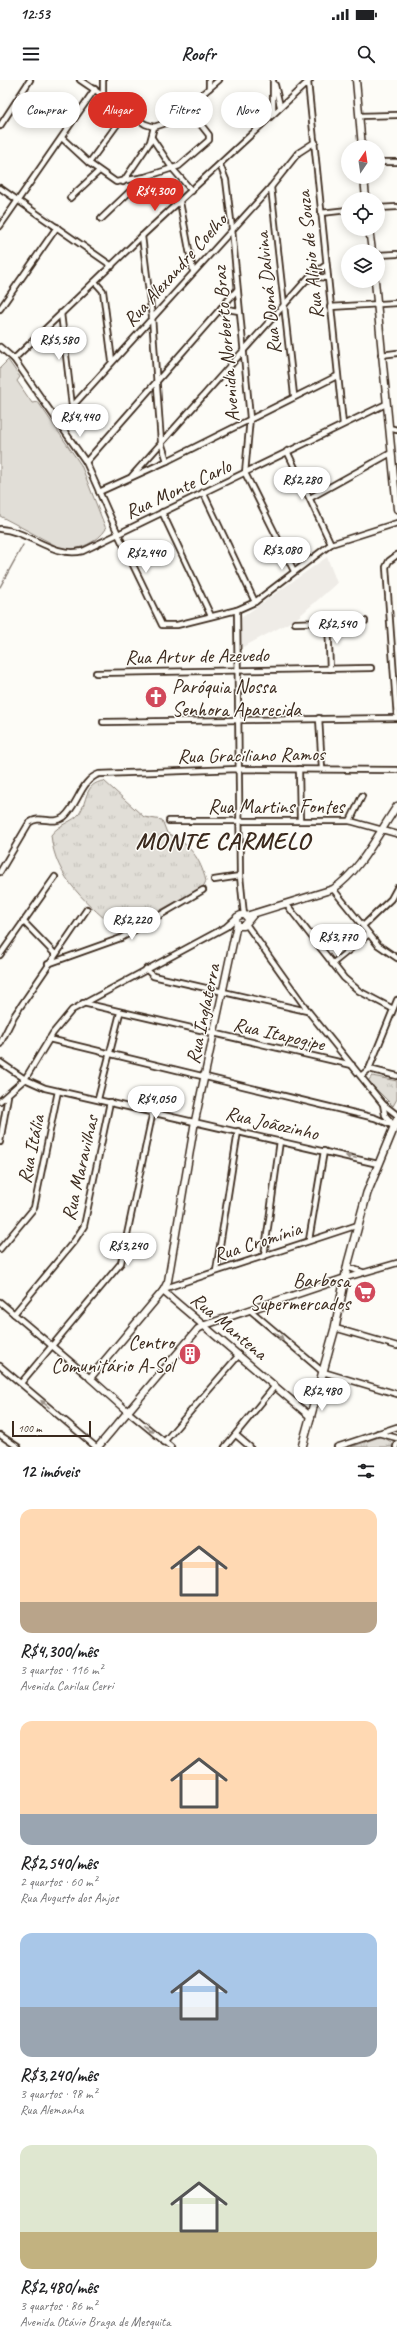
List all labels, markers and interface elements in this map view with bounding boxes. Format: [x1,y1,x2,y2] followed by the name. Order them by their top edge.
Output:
[20,5,50,24] text: 12:53
[20,43,42,65] icon: menu
[181,43,216,65] text: Roofr
[355,43,377,65] icon: search
[12,92,80,128] chip: Comprar
[88,92,147,128] chip: Alugar
[155,92,213,128] chip: Filtros
[221,92,272,128] chip: Novo
[341,140,385,184] north arrow
[341,140,385,288] map controls
[118,178,192,212] pin: R$4,300
[136,183,174,199] text: R$4,300
[291,188,329,320] street label: Rua Alípio de Souza
[341,192,385,236] button: locate
[118,207,234,332] street label: Rua Alexandre Coelho
[249,229,287,355] street label: Rua Doná Dalvina
[341,244,385,288] button: layers
[207,263,245,423] street label: Avenida Norberto Braz
[22,327,96,361] pin: R$5,580
[40,332,78,348] text: R$5,580
[43,404,117,438] pin: R$4,440
[61,409,99,425] text: R$4,440
[121,453,236,524] street label: Rua Monte Carlo
[265,467,339,501] pin: R$2,280
[283,472,321,488] text: R$2,280
[245,537,319,571] pin: R$3,080
[109,540,183,574] pin: R$2,440
[263,542,301,558] text: R$3,080
[127,545,165,561] text: R$2,440
[300,611,374,645] pin: R$2,540
[318,616,356,632] text: R$2,540
[125,642,270,670] street label: Rua Artur de Azevedo
[172,674,302,722] place label: Paróquia Nossa Senhora Aparecida
[143,684,169,710] church icon: Paróquia Nossa Senhora Aparecida
[177,741,327,769] street label: Rua Graciliano Ramos
[208,794,346,819] street label: Rua Martins Fontes
[136,826,312,856] district label: MONTE CARMELO
[95,907,169,941] pin: R$2,220
[113,912,151,928] text: R$2,220
[301,924,375,958] pin: R$3,770
[319,929,357,945] text: R$3,770
[180,960,226,1066] street label: Rua Inglaterra
[231,1011,329,1057] street label: Rua Itapogipe
[119,1086,193,1120] pin: R$4,050
[137,1091,175,1107] text: R$4,050
[223,1100,322,1146] street label: Rua Joãozinho
[12,1111,51,1185] street label: Rua Itália
[56,1111,105,1223] street label: Rua Maravilhas
[345,1154,357,1160] one-way arrow
[210,1215,306,1268] street label: Rua Cromínia
[91,1233,165,1267] pin: R$3,240
[109,1238,147,1254] text: R$3,240
[250,1268,352,1316] place label: Barbosa Supermercados
[352,1279,378,1305] supermarket icon: Barbosa Supermercados
[186,1287,274,1366] street label: Rua Mantena
[51,1330,178,1378] place label: Centro Comunitário A-Sol
[274,1331,285,1340] one-way arrow
[177,1341,203,1367] building icon: Centro Comunitário A-Sol
[285,1378,359,1412] pin: R$2,480
[303,1383,341,1399] text: R$2,480
[40,1399,51,1408] one-way arrow
[12,1419,91,1438] scale bar
[18,1421,42,1435] text: 100 m
[144,1425,154,1434] one-way arrow
[355,1460,377,1482] icon: filters
[20,1461,79,1482] text: 12 imóveis
[163,1535,235,1607] icon: home
[20,1641,98,1662] text: R$4,300/mês
[20,1662,103,1678] text: 3 quartos · 116 m²
[20,1678,113,1694] text: Avenida Carilau Cerri
[163,1747,235,1819] icon: home
[20,1853,97,1874] text: R$2,540/mês
[20,1874,97,1890] text: 2 quartos · 60 m²
[20,1890,118,1906] text: Rua Augusto dos Anjos
[163,1959,235,2031] icon: home
[20,2065,98,2086] text: R$3,240/mês
[20,2086,97,2102] text: 3 quartos · 98 m²
[20,2102,83,2118] text: Rua Alemanha
[163,2171,235,2243] icon: home
[20,2277,98,2298] text: R$2,480/mês
[20,2298,97,2314] text: 3 quartos · 86 m²
[20,2314,171,2330] text: Avenida Otávio Braga de Mesquita

